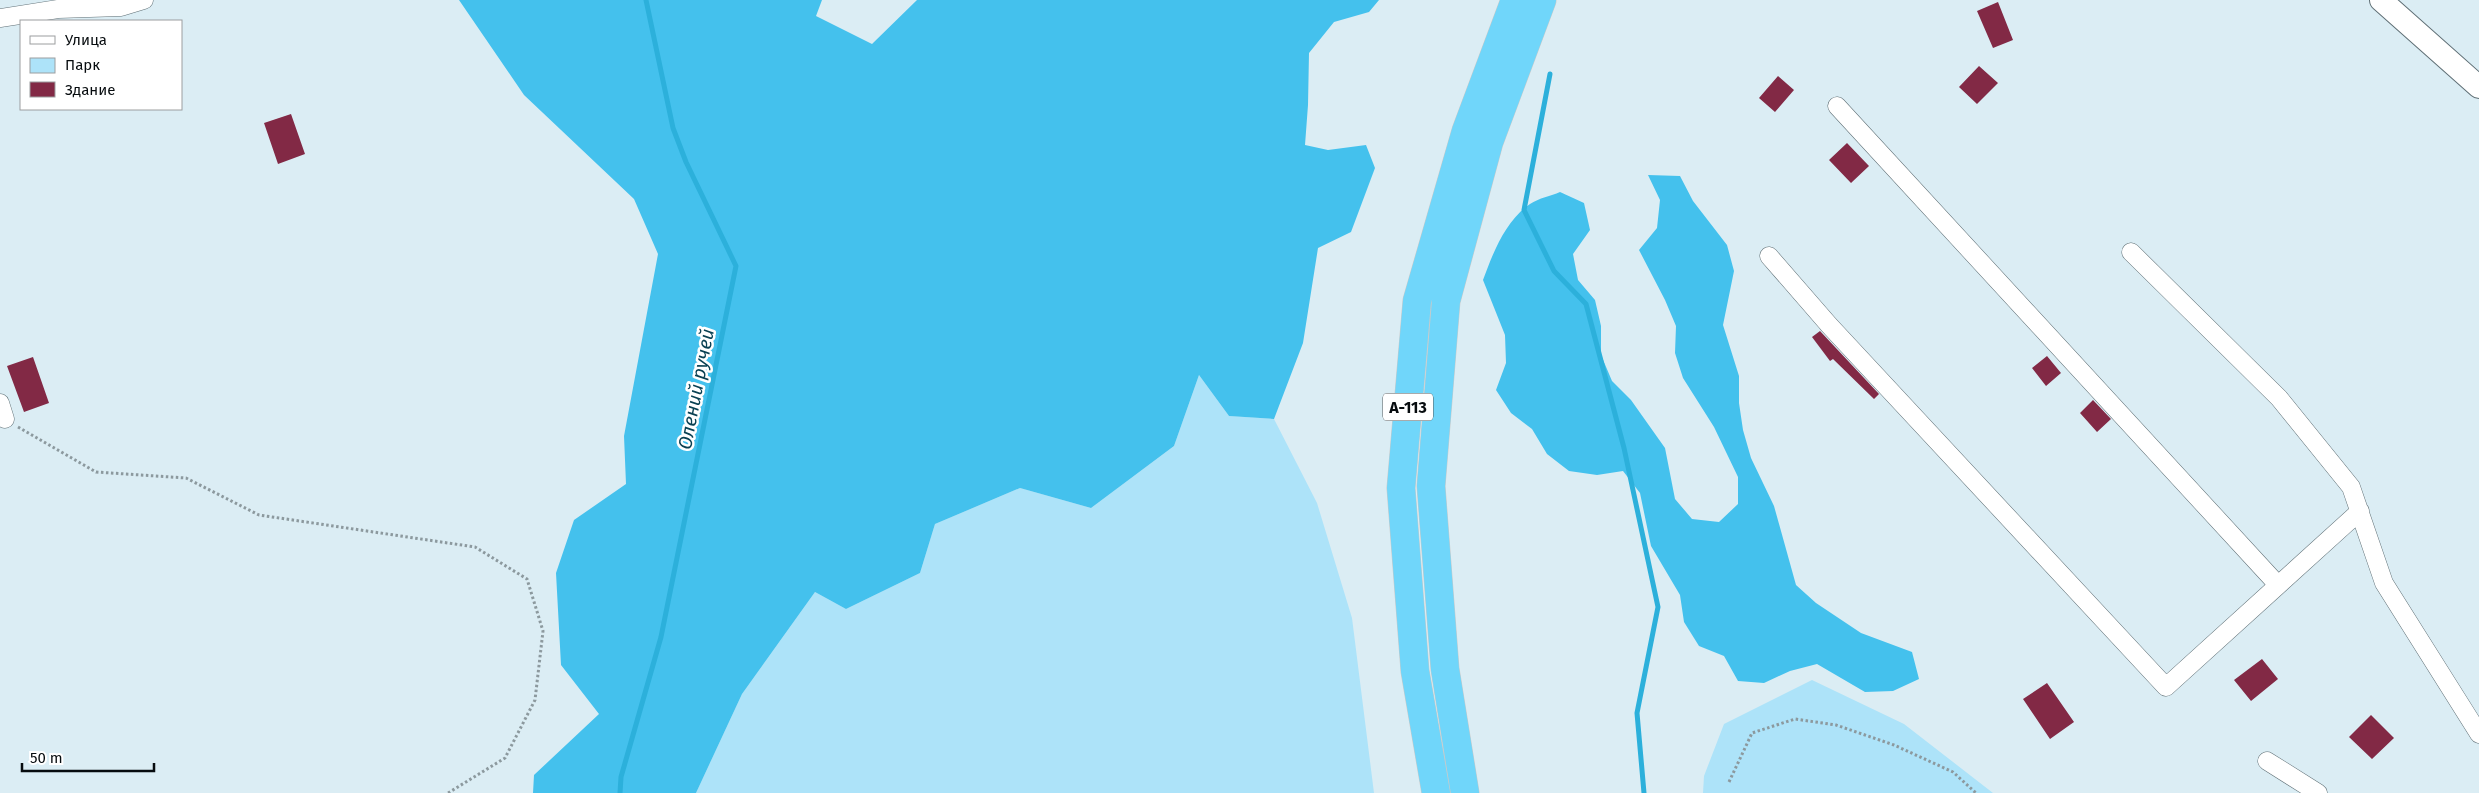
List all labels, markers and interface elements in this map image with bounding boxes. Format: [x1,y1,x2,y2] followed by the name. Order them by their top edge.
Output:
[20,20,182,110] legend
[65,31,107,49] text: Улица
[65,56,100,74] text: Парк
[65,81,115,99] text: Здание
[673,327,719,451] water label: Олений ручей
[1383,394,1433,421] road number: А-113
[22,740,155,772] scale bar
[30,749,63,767] text: 50 m

